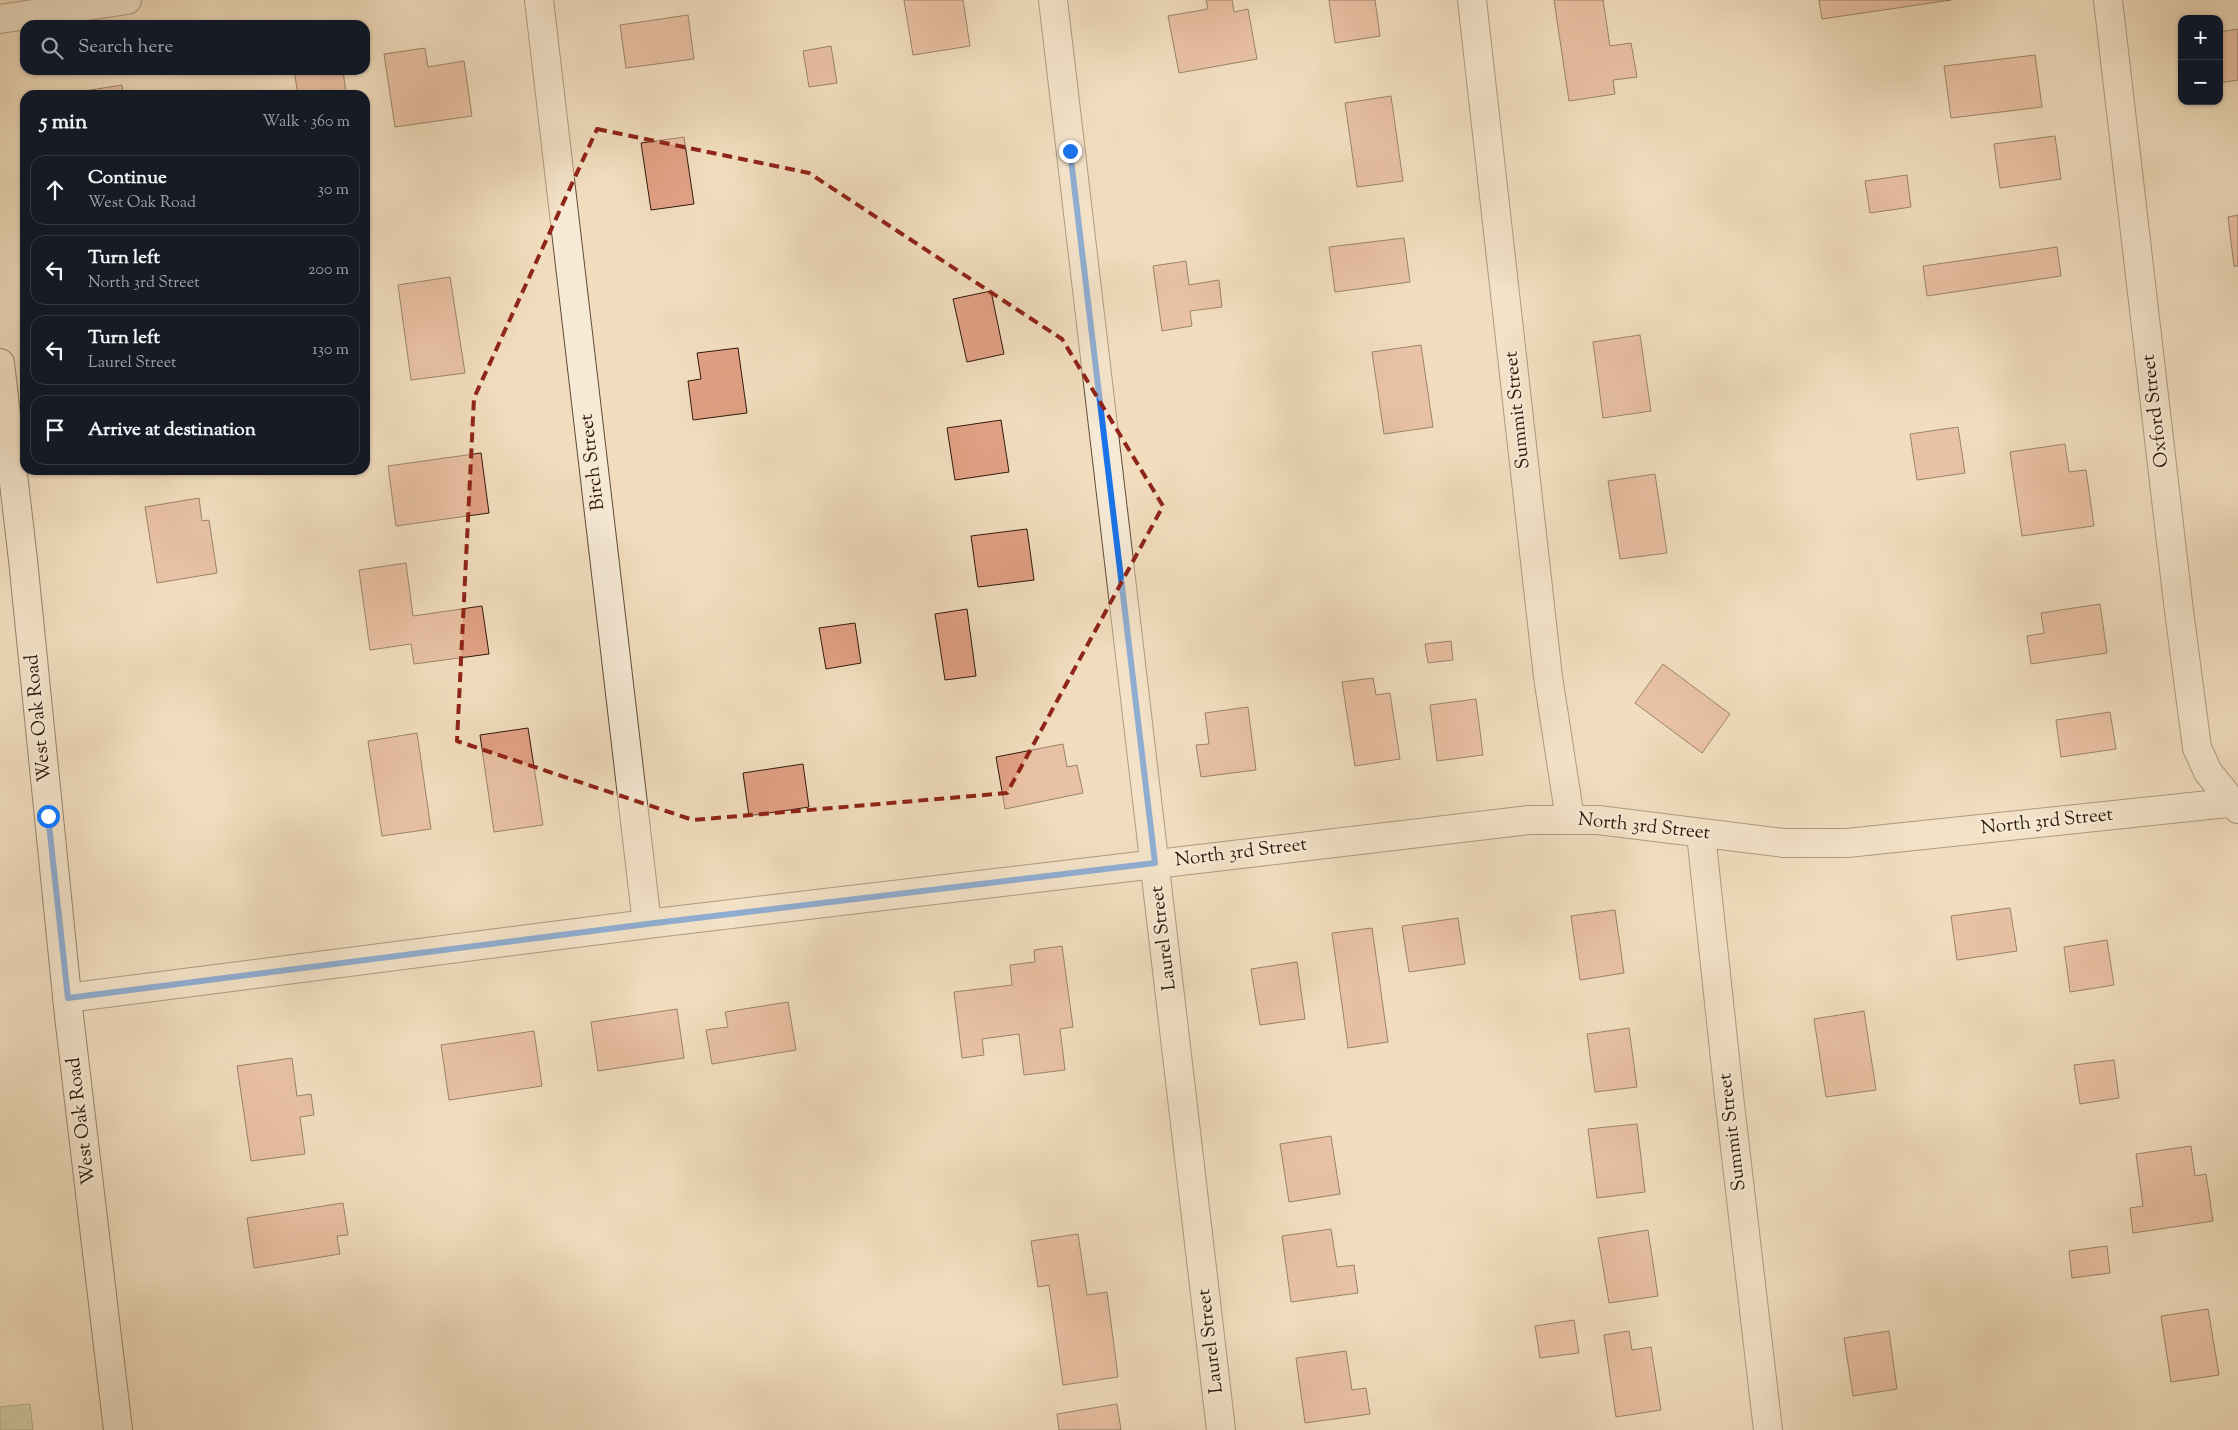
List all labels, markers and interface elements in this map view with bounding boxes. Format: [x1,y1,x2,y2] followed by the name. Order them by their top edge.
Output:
[2178,15,2223,105] map controls
[2178,15,2223,60] button: +
[20,20,370,75] search box
[38,34,66,62] icon: search
[78,34,173,61] text: Search here
[2178,60,2223,105] button: −
[40,108,87,138] text: 5 min
[262,111,350,134] text: Walk · 360 m
[1059,140,1082,163] route end
[88,165,167,192] text: Continue
[41,176,69,204] icon: ahead
[318,179,349,202] text: 30 m
[88,192,196,215] text: West Oak Road
[88,245,160,272] text: Turn left
[41,256,69,284] icon: left
[308,259,349,282] text: 200 m
[88,272,200,295] text: North 3rd Street
[88,325,160,352] text: Turn left
[41,336,69,364] icon: left
[312,339,349,362] text: 130 m
[1498,349,1538,470] street label: Summit Street
[88,352,177,375] text: Laurel Street
[2136,352,2176,469] street label: Oxford Street
[574,412,612,512] street label: Birch Street
[41,416,69,444] icon: arrive
[88,417,256,444] text: Arrive at destination
[19,653,59,783] street label: West Oak Road
[1980,802,2115,842] street label: North 3rd Street
[37,805,60,828] route start
[1577,807,1712,847] street label: North 3rd Street
[1174,831,1309,874] street label: North 3rd Street
[1144,884,1184,992] street label: Laurel Street
[61,1055,103,1186] street label: West Oak Road
[1712,1071,1754,1193] street label: Summit Street
[1191,1287,1231,1395] street label: Laurel Street

